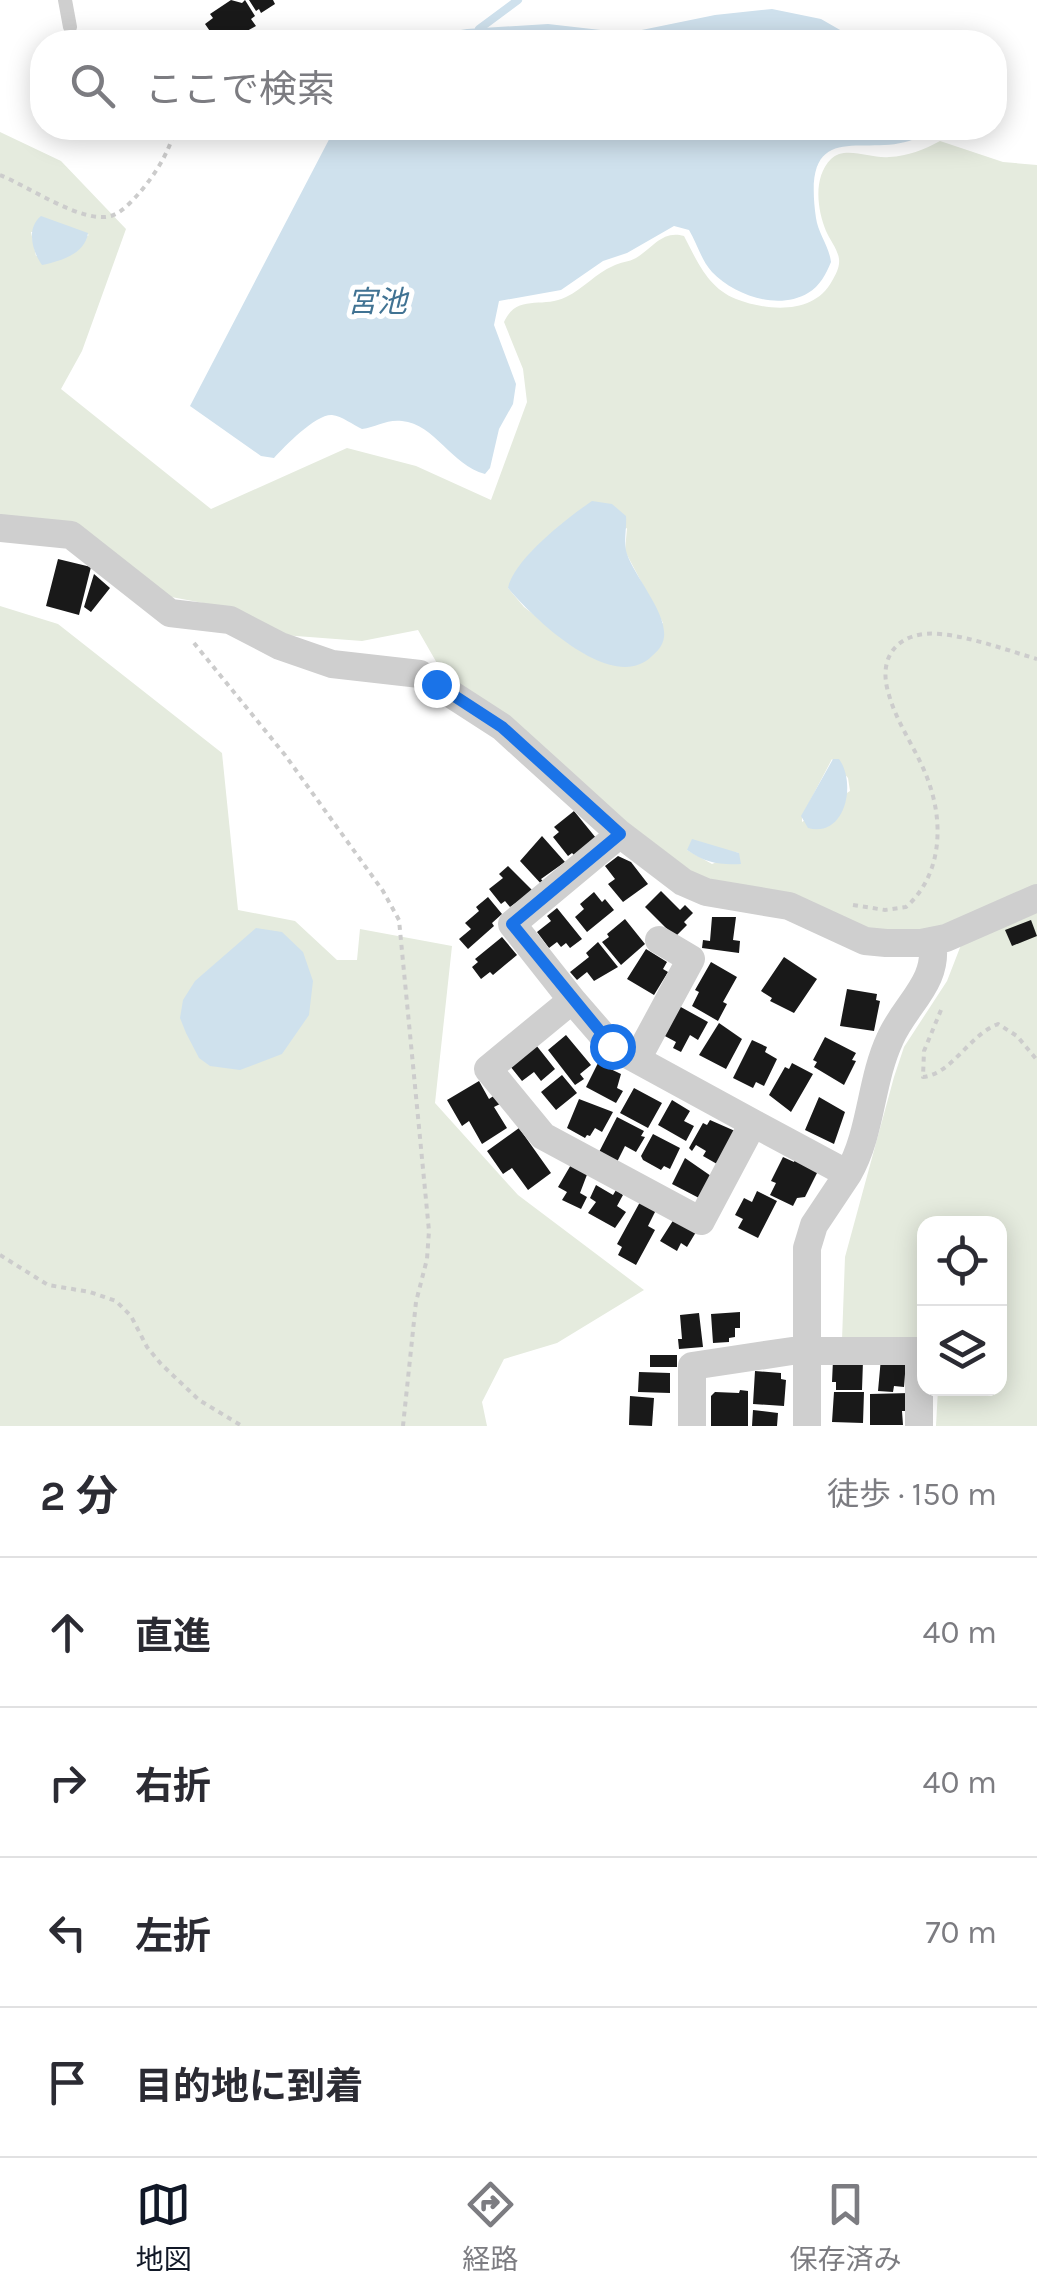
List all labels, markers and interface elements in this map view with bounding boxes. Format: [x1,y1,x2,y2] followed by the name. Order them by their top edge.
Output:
[30,30,1007,140] search box
[65,58,120,113] icon: search
[145,67,335,112] text: ここで検索
[347,284,410,320] water label: 宮池
[414,662,460,708] route end
[590,1024,636,1070] route start
[917,1216,1007,1396] map controls
[917,1216,1007,1306] button: locate
[917,1306,1007,1396] button: layers
[40,1471,118,1521] text: 2 分
[827,1476,997,1513] text: 徒歩 · 150 m
[40,1605,95,1660] icon: ahead
[135,1614,211,1659] text: 直進
[923,1614,997,1651] text: 40 m
[40,1755,95,1810] icon: right
[135,1764,211,1809] text: 右折
[923,1764,997,1801] text: 40 m
[40,1905,95,1960] icon: left
[135,1914,211,1959] text: 左折
[925,1914,997,1951] text: 70 m
[40,2055,95,2110] icon: arrive
[135,2064,363,2109] text: 目的地に到着
[135,2177,192,2277] tab: 地図
[462,2177,519,2277] tab: 経路
[789,2177,902,2277] tab: 保存済み

